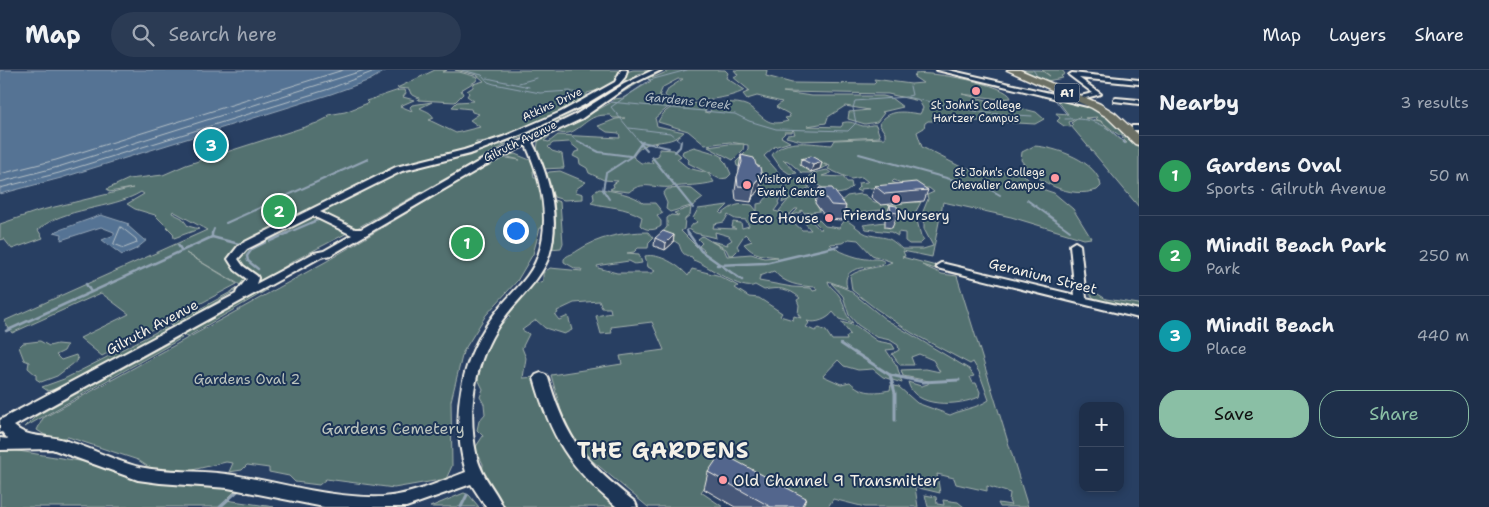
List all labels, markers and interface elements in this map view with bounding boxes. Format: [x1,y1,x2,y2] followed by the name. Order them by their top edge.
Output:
[111,12,461,57] search box
[25,19,81,51] text: Map
[129,21,157,49] icon: search
[169,22,277,47] text: Search here
[1263,23,1301,47] text: Map
[1329,23,1386,47] text: Layers
[1414,23,1464,47] text: Share
[1054,83,1080,102] road number: A1
[520,84,585,125] street label: Atkins Drive
[970,85,982,97] marker: St John's College Hartzer Campus
[644,89,732,113] water label: Gardens Creek
[1159,89,1239,117] text: Nearby
[1400,92,1469,113] text: 3 results
[931,98,1021,126] place label: St John's College Hartzer Campus
[481,117,559,166] street label: Gilruth Avenue
[195,126,227,164] pin: 3
[1206,153,1342,178] text: Gardens Oval
[951,165,1045,193] place label: St John's College Chevalier Campus
[1171,165,1179,186] text: 1
[1429,165,1469,186] text: 50 m
[757,172,825,200] place label: Visitor and Event Centre
[1049,172,1061,184] marker: St John's College Chevalier Campus
[1206,178,1386,199] text: Sports · Gilruth Avenue
[741,179,753,191] marker: Visitor and Event Centre
[263,192,295,230] pin: 2
[890,193,902,205] marker: Friends Nursery
[842,206,950,224] place label: Friends Nursery
[749,209,819,227] place label: Eco House
[823,212,835,224] marker: Eco House
[503,218,529,244] your location
[451,224,483,262] pin: 1
[1206,233,1387,258] text: Mindil Beach Park
[1169,245,1181,266] text: 2
[1418,245,1469,266] text: 250 m
[987,254,1099,298] street label: Geranium Street
[1206,258,1240,279] text: Park
[103,295,201,359] street label: Gilruth Avenue
[1206,313,1334,338] text: Mindil Beach
[1169,325,1181,346] text: 3
[1417,325,1469,346] text: 440 m
[1206,338,1247,359] text: Place
[194,370,300,388] park label: Gardens Oval 2
[1159,390,1309,438] button: Save
[1319,390,1469,438] button: Share
[1079,402,1124,492] map controls
[1079,402,1124,447] button: +
[321,418,465,439] park label: Gardens Cemetery
[577,436,749,465] district label: THE GARDENS
[1079,447,1124,492] button: −
[733,470,939,491] place label: Old Channel 9 Transmitter
[717,474,729,486] marker: Old Channel 9 Transmitter

